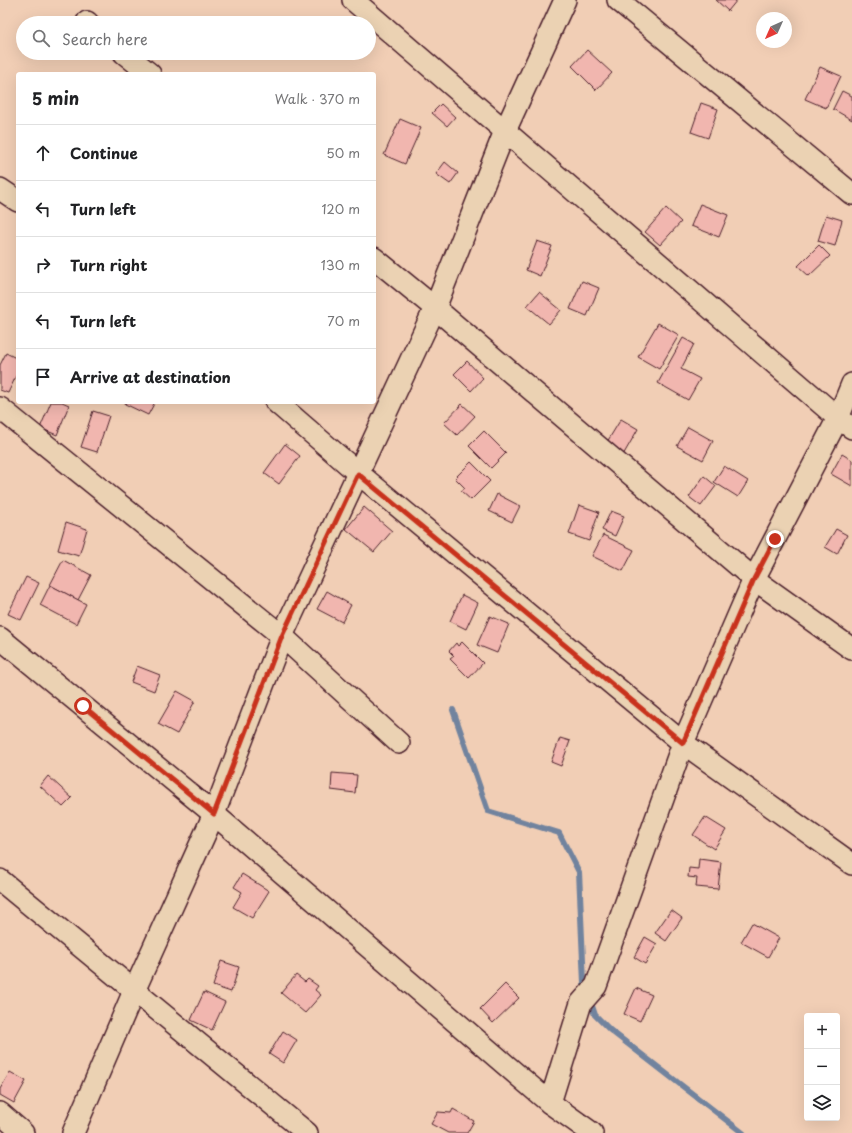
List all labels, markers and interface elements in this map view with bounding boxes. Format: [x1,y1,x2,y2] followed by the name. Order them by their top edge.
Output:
[756,12,792,48] north arrow
[16,16,376,60] search box
[30,27,52,49] icon: search
[62,27,148,50] text: Search here
[32,85,79,111] text: 5 min
[275,89,360,108] text: Walk · 370 m
[70,141,138,164] text: Continue
[32,142,54,164] icon: ahead
[326,143,360,162] text: 50 m
[70,197,136,220] text: Turn left
[32,198,54,220] icon: left
[321,199,360,218] text: 120 m
[70,253,147,276] text: Turn right
[32,254,54,276] icon: right
[321,255,360,274] text: 130 m
[70,309,136,332] text: Turn left
[32,310,54,332] icon: left
[327,311,360,330] text: 70 m
[70,365,231,388] text: Arrive at destination
[32,366,54,388] icon: arrive
[766,530,784,548] route end
[74,697,92,715] route start
[804,1013,840,1121] map controls
[804,1013,840,1049] button: +
[804,1049,840,1085] button: −
[804,1085,840,1121] button: layers

